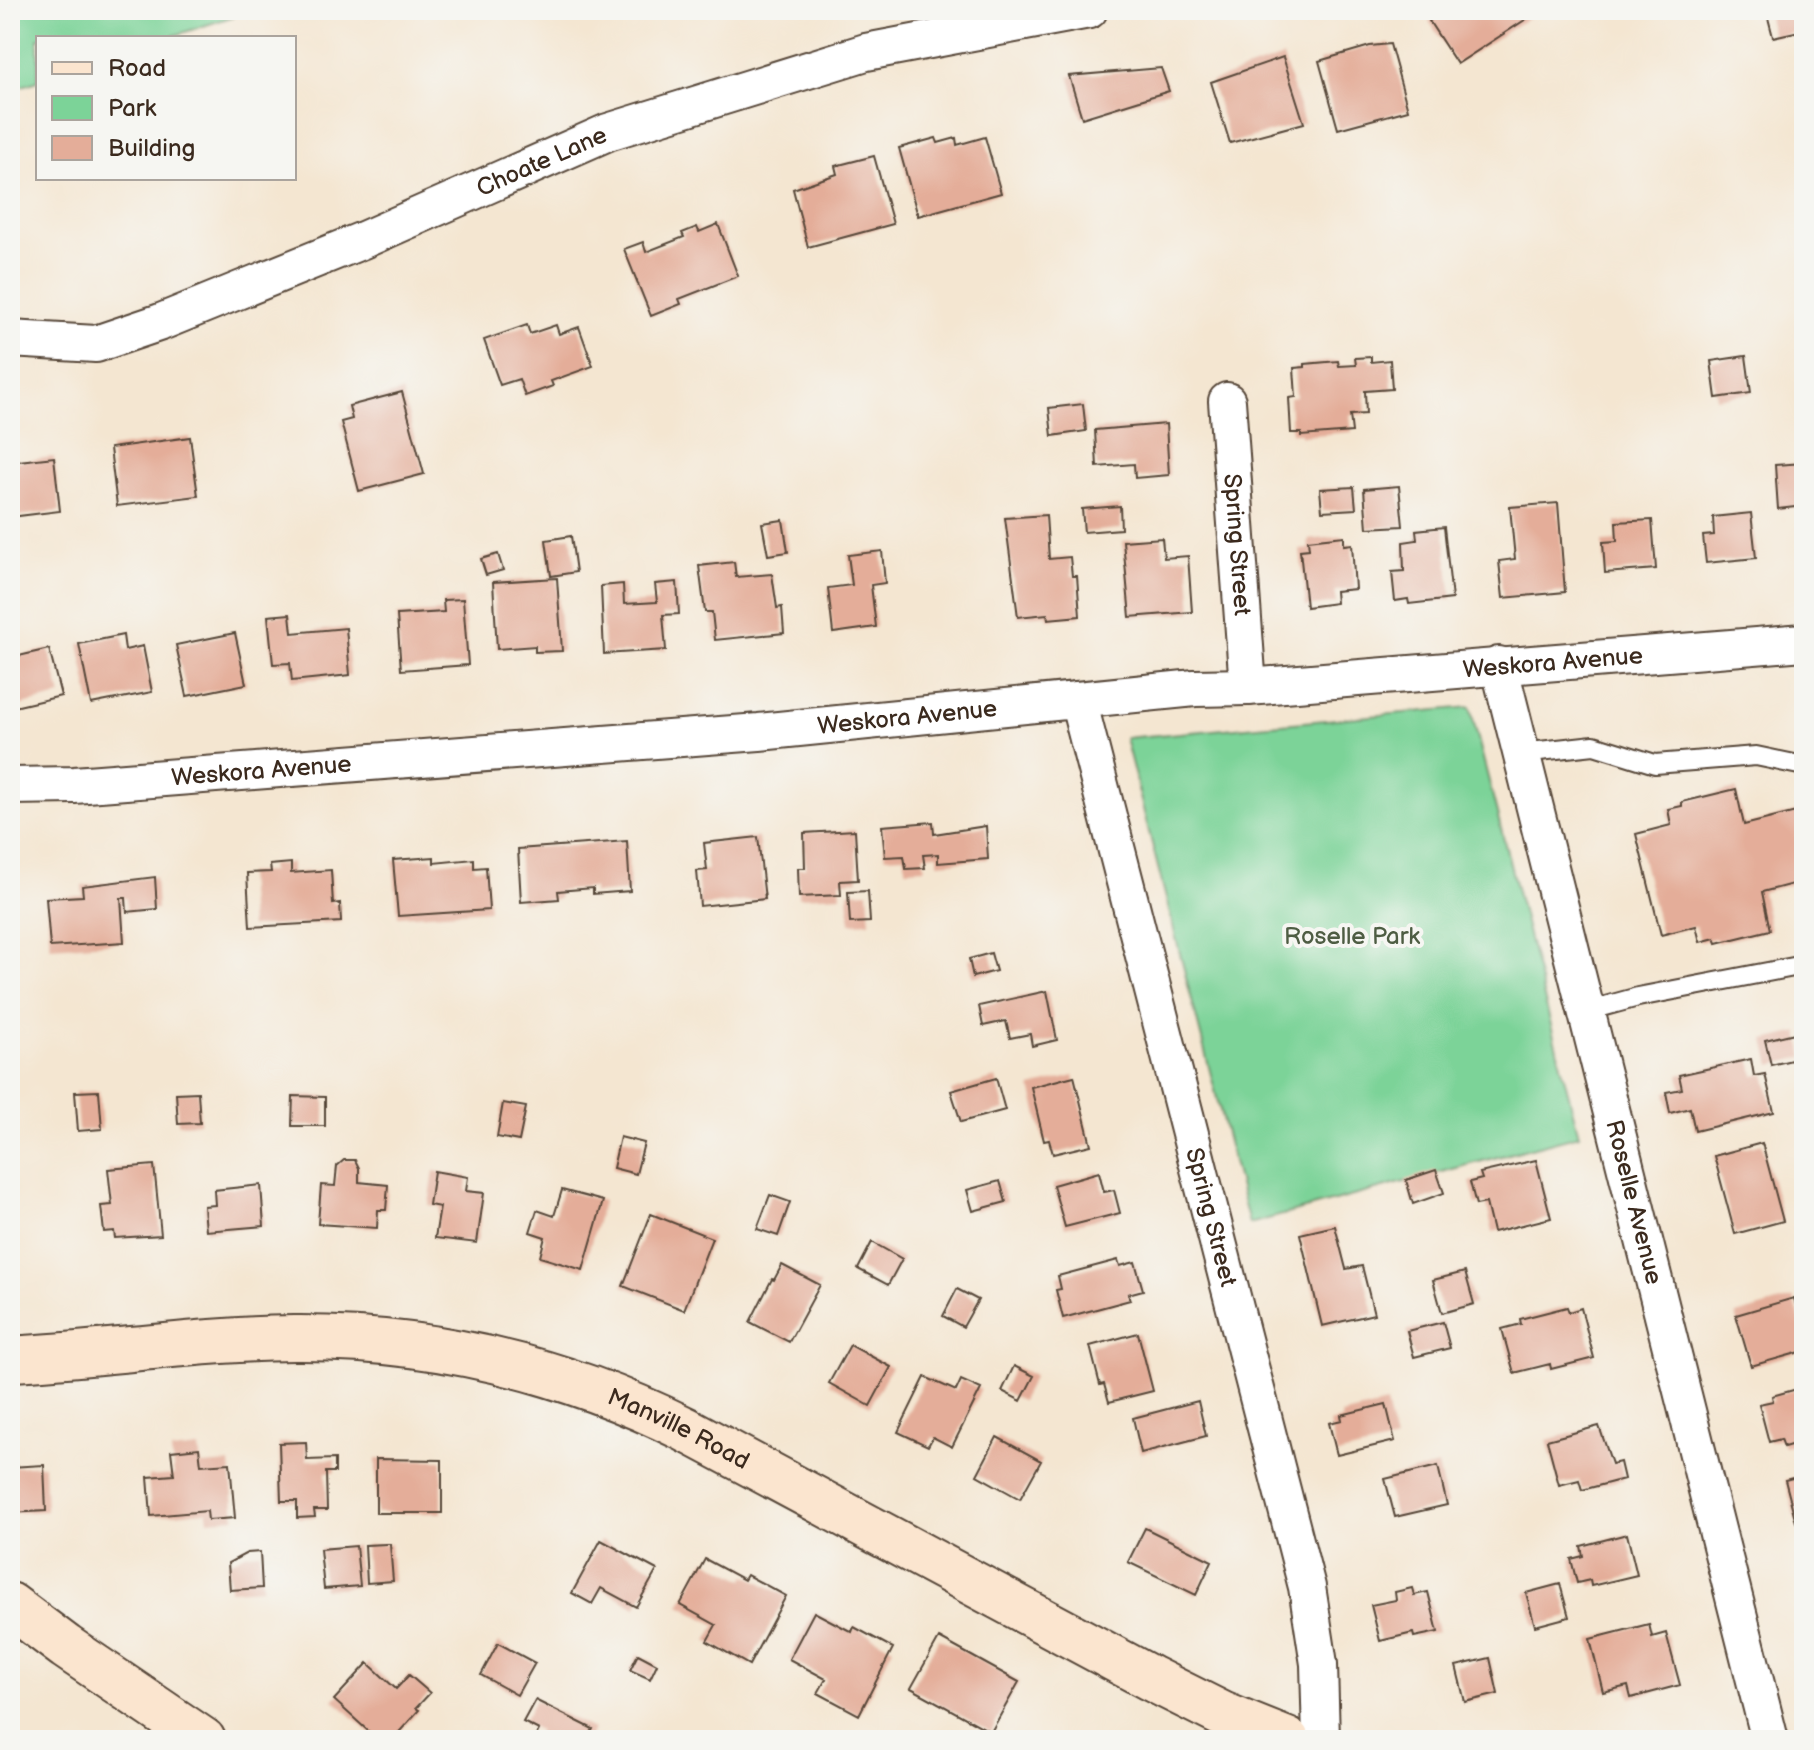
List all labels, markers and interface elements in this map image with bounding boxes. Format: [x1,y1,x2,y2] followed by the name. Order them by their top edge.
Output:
[36,36,296,180] legend
[108,54,166,83] text: Road
[108,94,156,123] text: Park
[472,120,611,203] street label: Choate Lane
[108,134,195,163] text: Building
[1218,473,1257,617] street label: Spring Street
[1462,641,1644,684] street label: Weskora Avenue
[816,694,998,741] street label: Weskora Avenue
[170,749,353,792] street label: Weskora Avenue
[1284,922,1420,951] park label: Roselle Park
[1600,1117,1669,1288] street label: Roselle Avenue
[1180,1145,1243,1290] street label: Spring Street
[604,1382,755,1475] street label: Manville Road

